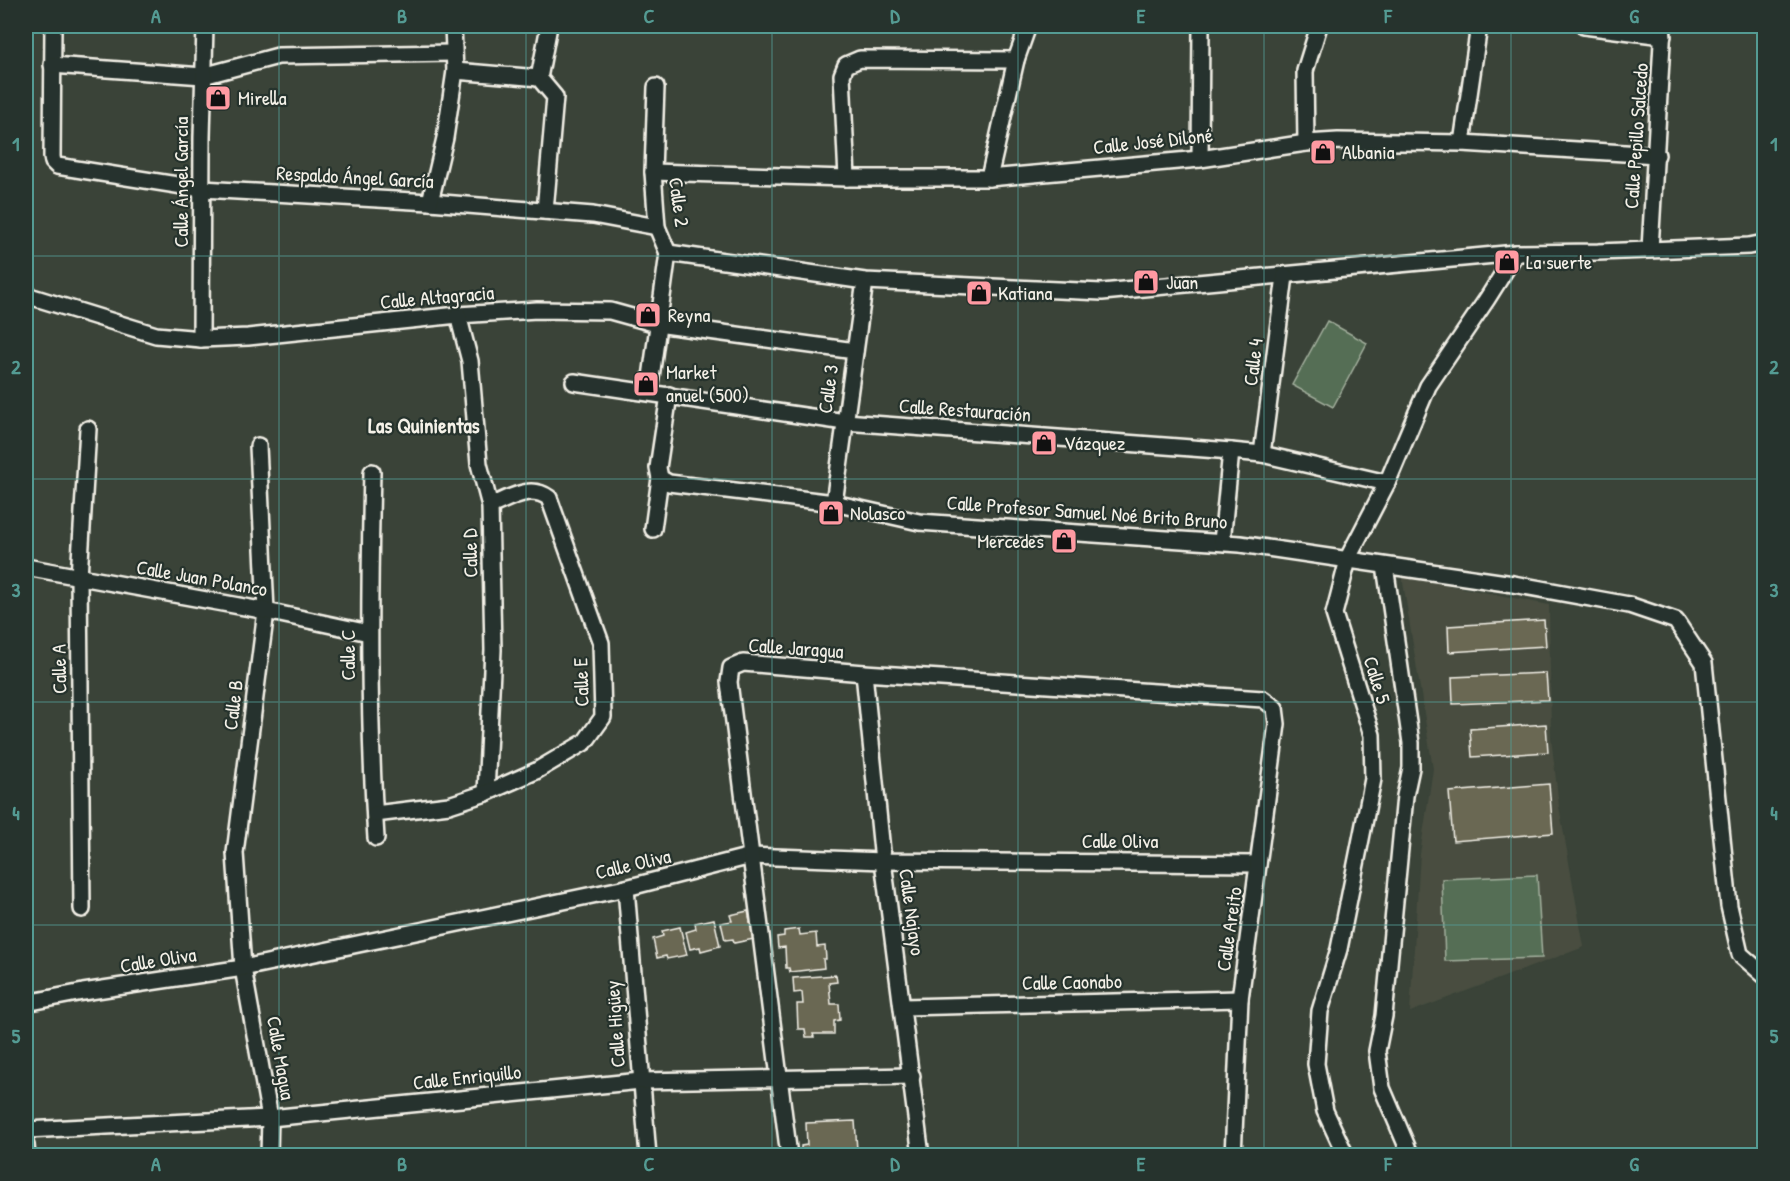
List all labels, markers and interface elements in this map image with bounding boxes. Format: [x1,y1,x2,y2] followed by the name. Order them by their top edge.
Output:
[151,2,161,29] text: A
[397,2,407,29] text: B
[644,2,655,29] text: C
[890,2,900,29] text: D
[1137,2,1146,29] text: E
[1383,2,1393,29] text: F
[1629,2,1639,29] text: G
[1617,62,1654,210] street label: Calle Pepillo Salcedo
[203,83,233,113] shop icon: Mirella
[238,84,287,111] place label: Mirella
[167,116,194,247] street label: Calle Ángel García
[1092,121,1214,160] street label: Calle José Diloné
[12,130,20,157] text: 1
[1770,130,1778,157] text: 1
[1308,137,1338,167] shop icon: Albania
[1342,138,1395,165] place label: Albania
[276,159,435,194] street label: Respaldo Ángel García
[663,176,696,229] street label: Calle 2
[1492,247,1522,277] shop icon: La suerte
[1526,248,1592,275] place label: La suerte
[1131,267,1161,297] shop icon: Juan
[1166,268,1198,295] place label: Juan
[379,278,495,315] street label: Calle Altagracia
[964,278,994,308] shop icon: Katiana
[998,279,1053,306] place label: Katiana
[633,300,663,330] shop icon: Reyna
[668,301,711,328] place label: Reyna
[1236,337,1269,387] street label: Calle 4
[11,353,21,380] text: 2
[1769,353,1779,380] text: 2
[666,358,749,408] place label: Market anuel (500)
[811,363,844,415] street label: Calle 3
[631,369,661,399] shop icon: Market anuel (500)
[898,391,1032,428] street label: Calle Restauración
[368,411,480,440] district label: Las Quinientas
[1029,428,1059,458] shop icon: Vázquez
[1064,429,1126,456] place label: Vázquez
[946,488,1228,535] street label: Calle Profesor Samuel Noé Brito Bruno
[816,498,846,528] shop icon: Nolasco
[850,499,905,526] place label: Nolasco
[1049,526,1079,556] shop icon: Mercedes
[977,527,1044,554] place label: Mercedes
[456,528,483,578] street label: Calle D
[134,553,270,602] street label: Calle Juan Polanco
[12,576,21,603] text: 3
[1770,576,1779,603] text: 3
[334,629,361,680] street label: Calle C
[747,631,845,664] street label: Calle Jaragua
[45,644,72,694] street label: Calle A
[1357,653,1398,707] street label: Calle 5
[566,657,595,707] street label: Calle E
[216,678,249,731] street label: Calle B
[12,799,20,826] text: 4
[1770,799,1778,826] text: 4
[1082,827,1159,854] street label: Calle Oliva
[592,842,673,885] street label: Calle Oliva
[893,867,932,957] street label: Calle Najayo
[1209,885,1248,973] street label: Calle Areito
[118,940,198,979] street label: Calle Oliva
[1022,967,1122,996] street label: Calle Caonabo
[598,980,631,1068] street label: Calle Higüey
[261,1014,302,1102] street label: Calle Magua
[12,1022,21,1049] text: 5
[1770,1022,1779,1049] text: 5
[412,1057,522,1096] street label: Calle Enriquillo
[151,1150,161,1177] text: A
[397,1150,407,1177] text: B
[644,1150,655,1177] text: C
[890,1150,900,1177] text: D
[1137,1150,1146,1177] text: E
[1383,1150,1393,1177] text: F
[1629,1150,1639,1177] text: G

